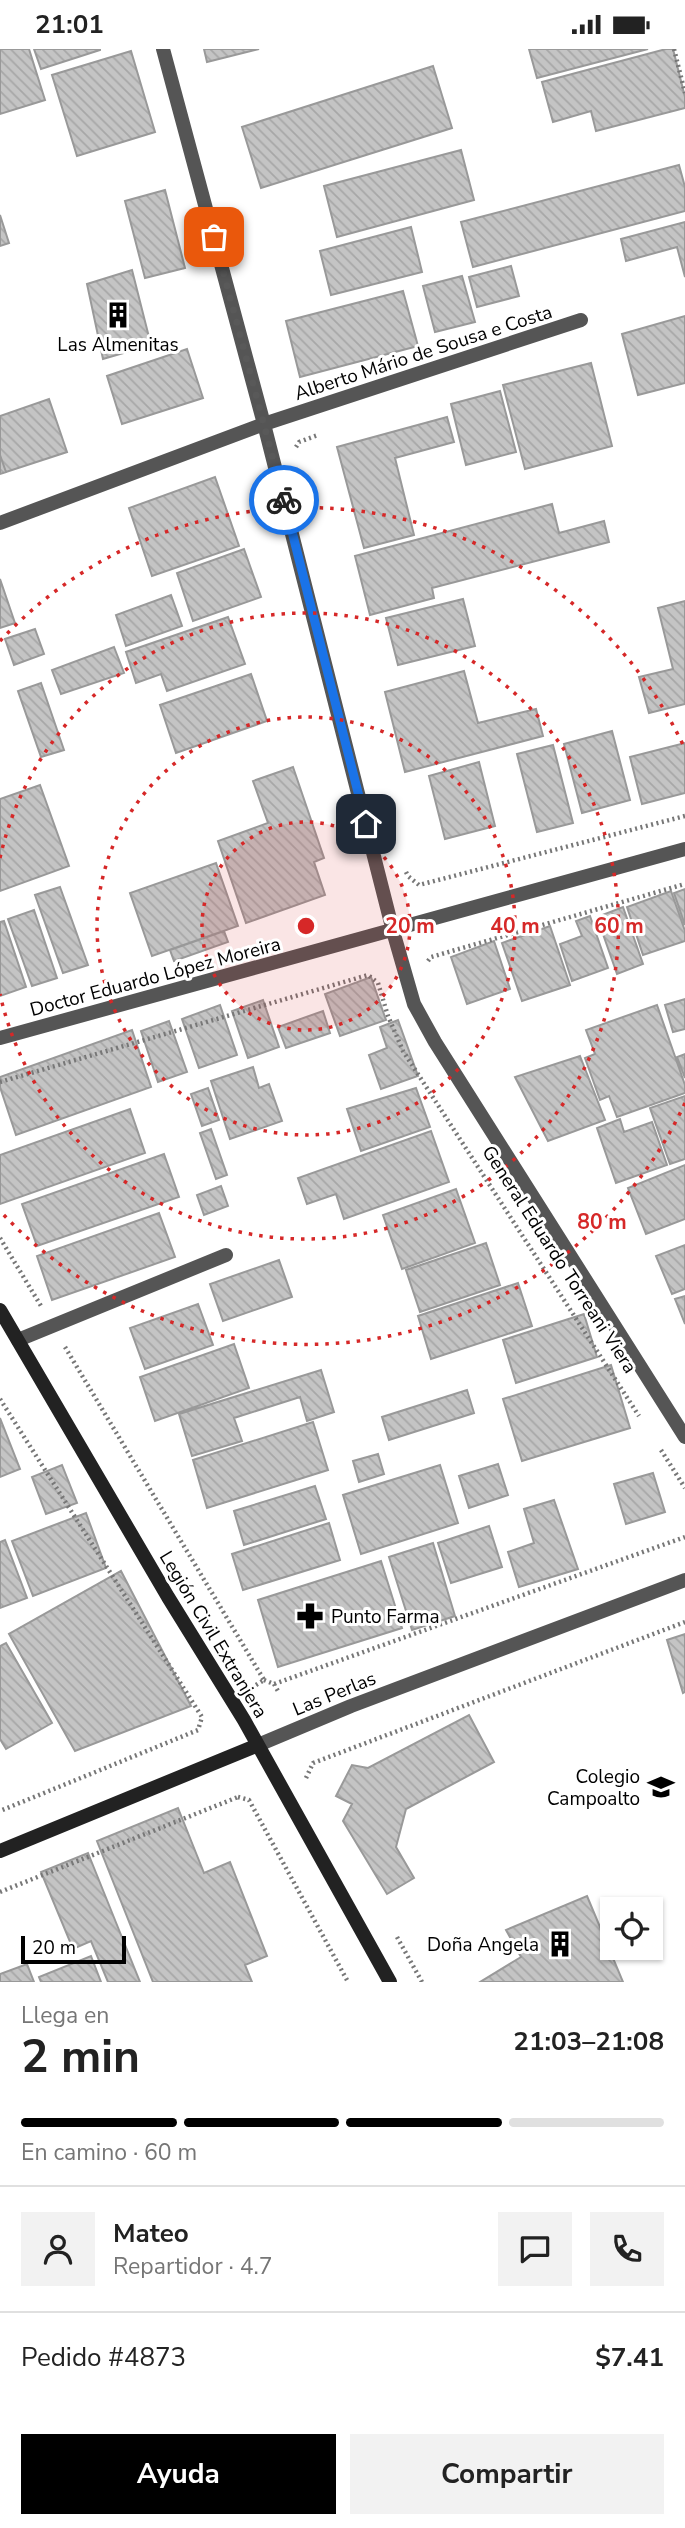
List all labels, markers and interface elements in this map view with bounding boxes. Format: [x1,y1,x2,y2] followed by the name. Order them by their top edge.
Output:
[35,7,104,42] text: 21:01
[184,207,244,267] pin
[195,218,233,256] icon: bag
[291,299,555,407] street label: Alberto Mário de Sousa e Costa
[103,300,133,330] building icon: Las Almenitas
[57,332,179,358] place label: Las Almenitas
[249,465,319,535] courier
[265,481,303,519] icon: bike
[336,794,396,854] pin
[347,805,385,843] icon: home
[385,912,435,940] text: 20 m
[490,912,540,940] text: 40 m
[594,912,644,940] text: 60 m
[294,914,318,938] centre of rings
[27,931,284,1023] street label: Doctor Eduardo López Moreira
[476,1141,643,1378] street label: General Eduardo Torreani Viera
[577,1208,627,1236] text: 80 m
[153,1546,273,1723] street label: Legión Civil Extranjera
[295,1601,325,1631] pharmacy icon: Punto Farma
[331,1604,440,1630] place label: Punto Farma
[289,1665,380,1722] street label: Las Perlas
[547,1764,640,1812] place label: Colegio Campoalto
[646,1772,676,1802] school or university icon: Colegio Campoalto
[600,1897,663,1960] map controls
[600,1897,663,1960] button: locate
[545,1929,575,1959] building icon: Doña Angela
[427,1932,539,1958] place label: Doña Angela
[21,1933,126,1965] scale bar
[32,1935,76,1961] text: 20 m
[21,2000,109,2031] text: Llega en
[513,2024,664,2059] text: 21:03–21:08
[21,2025,140,2088] text: 2 min
[21,2137,197,2168] text: En camino · 60 m
[21,2212,95,2286] button: person
[498,2212,572,2286] button: chat
[590,2212,664,2286] button: phone
[113,2216,189,2251] text: Mateo
[113,2251,273,2282] text: Repartidor · 4.7
[21,2340,186,2375] text: Pedido #4873
[595,2340,664,2375] text: $7.41
[21,2434,336,2514] button: Ayuda
[350,2434,664,2514] button: Compartir

